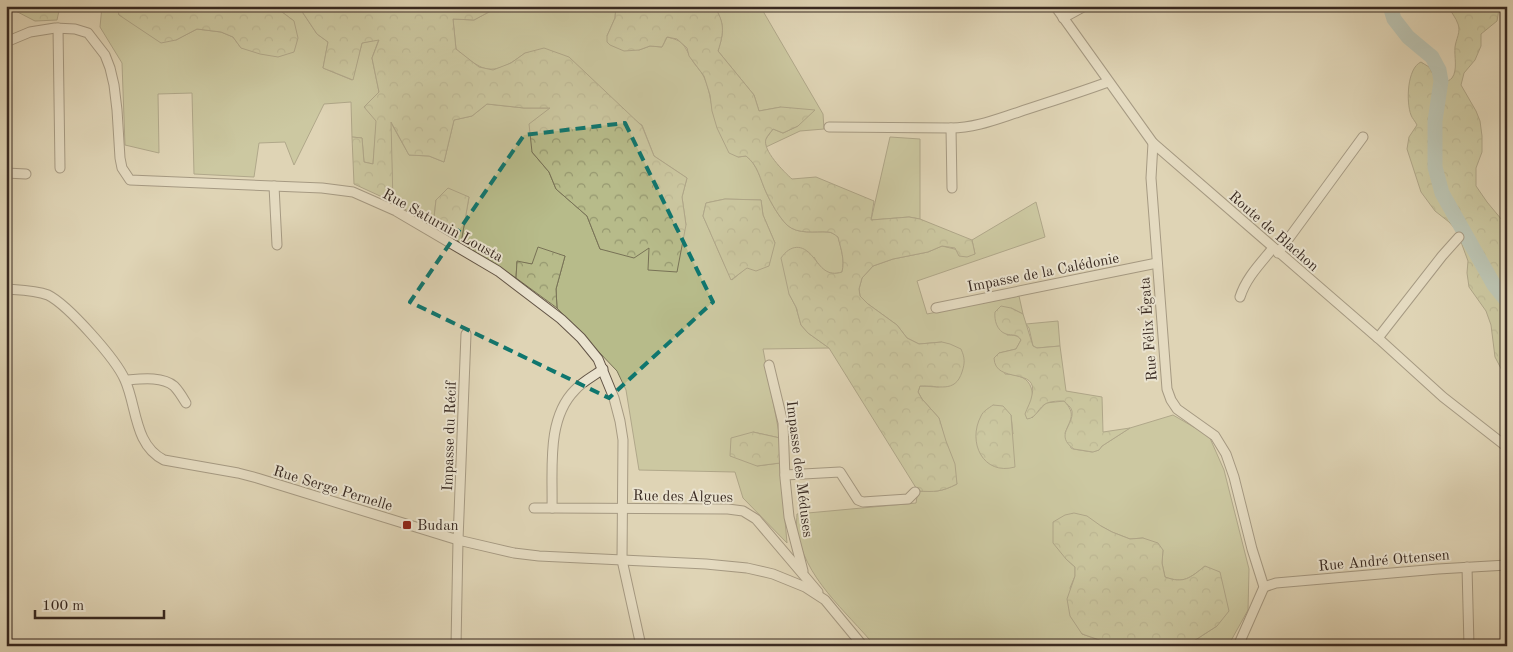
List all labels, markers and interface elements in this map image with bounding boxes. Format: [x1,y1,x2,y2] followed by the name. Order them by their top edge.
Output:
[380,187,506,266] street label: Rue Saturnin Lousta
[1225,189,1321,275] street label: Route de Blachon
[966,251,1121,296] street label: Impasse de la Calédonie
[1135,276,1161,382] street label: Rue Félix Égata
[441,380,460,491] street label: Impasse du Récif
[783,400,814,538] street label: Impasse des Méduses
[271,464,394,515] street label: Rue Serge Pernelle
[633,489,733,506] street label: Rue des Algues
[401,519,413,531] marker: Budan
[417,519,459,534] place label: Budan
[1318,548,1451,575] street label: Rue André Ottensen
[35,587,164,619] scale bar
[42,599,84,614] text: 100 m

